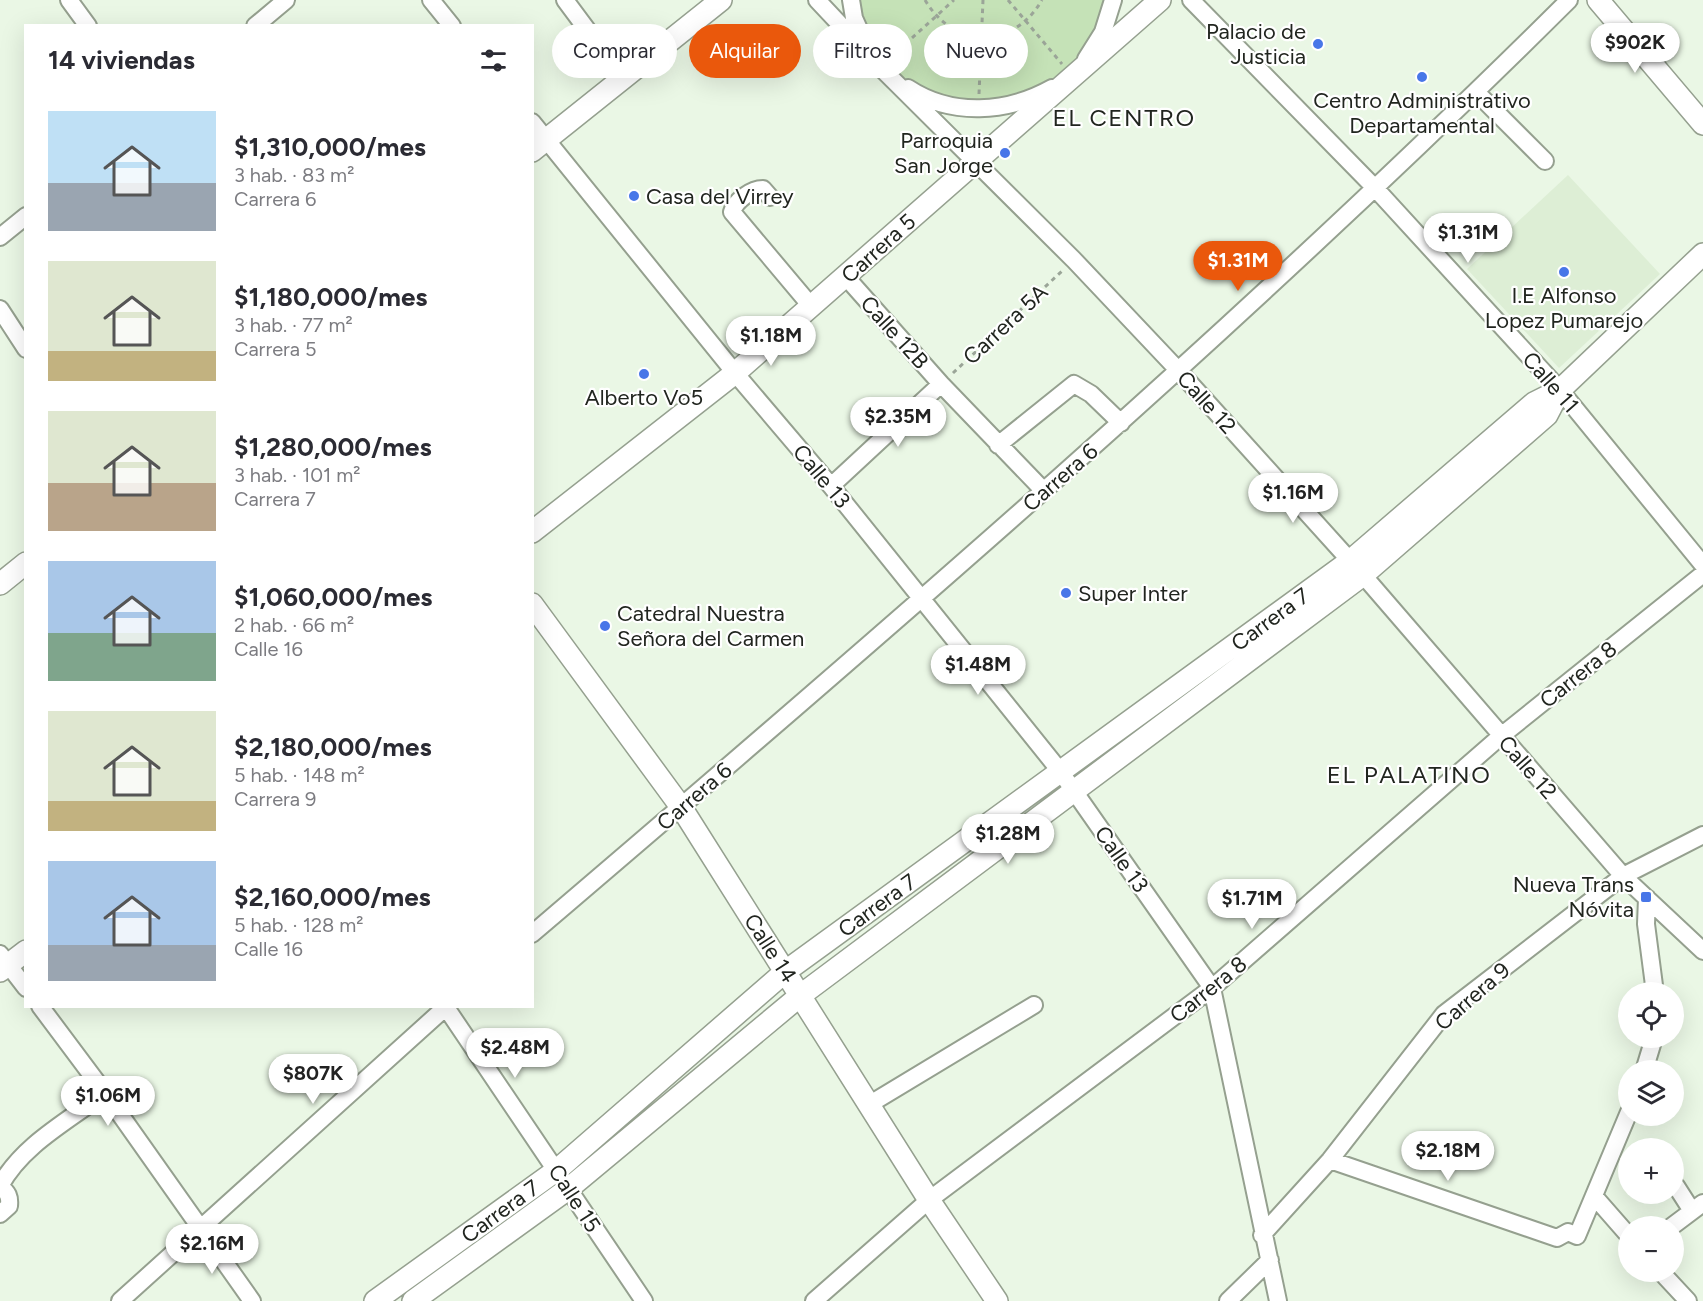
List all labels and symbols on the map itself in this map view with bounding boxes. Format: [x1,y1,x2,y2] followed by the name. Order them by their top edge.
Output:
[1206,18,1306,70] place label: Palacio de Justicia
[1593,23,1677,74] pin: $902K
[1311,37,1325,51] marker: Palacio de Justicia
[1415,70,1429,84] marker: Centro Administrativo Departamental
[1313,87,1531,139] place label: Centro Administrativo Departamental
[1052,103,1196,132] district label: EL CENTRO
[894,127,993,179] place label: Parroquia San Jorge
[998,146,1012,160] marker: Parroquia San Jorge
[646,183,794,210] place label: Casa del Virrey
[627,189,641,203] marker: Casa del Virrey
[836,208,921,289] street label: Carrera 5
[1419,213,1517,264] pin: $1.31M
[1189,241,1287,292] pin: $1.31M
[1557,265,1571,279] marker: I.E Alfonso Lopez Pumarejo
[958,278,1053,370] street label: Carrera 5A
[1485,282,1643,334] place label: I.E Alfonso Lopez Pumarejo
[855,290,934,374] street label: Calle 12B
[722,316,820,367] pin: $1.18M
[1517,346,1585,419] street label: Calle 11
[1171,365,1242,439] street label: Calle 12
[637,367,651,381] marker: Alberto Vo5
[585,384,703,411] place label: Alberto Vo5
[849,397,947,448] pin: $2.35M
[1017,437,1103,517] street label: Carrera 6
[787,439,856,514] street label: Calle 13
[1244,473,1342,524] pin: $1.16M
[1078,580,1188,607] place label: Super Inter
[1226,582,1315,657] street label: Carrera 7
[1059,586,1073,600] marker: Super Inter
[617,600,804,652] place label: Catedral Nuestra Señora del Carmen
[598,619,612,633] marker: Catedral Nuestra Señora del Carmen
[1534,635,1622,714] street label: Carrera 8
[929,645,1027,696] pin: $1.48M
[1493,730,1563,805] street label: Calle 12
[651,756,737,836] street label: Carrera 6
[1327,760,1491,789] district label: EL PALATINO
[959,814,1057,865] pin: $1.28M
[1089,821,1154,898] street label: Calle 13
[833,868,922,943] street label: Carrera 7
[1513,871,1634,923] place label: Nueva Trans Nóvita
[1203,879,1301,930] pin: $1.71M
[1639,890,1653,904] marker: Nueva Trans Nóvita
[738,909,803,988] street label: Calle 14
[1164,950,1252,1029] street label: Carrera 8
[1429,956,1515,1036] street label: Carrera 9
[466,1028,564,1079] pin: $2.48M
[271,1054,355,1105] pin: $807K
[59,1076,157,1127] pin: $1.06M
[1399,1131,1497,1182] pin: $2.18M
[543,1159,607,1237] street label: Calle 15
[456,1174,545,1249] street label: Carrera 7
[163,1224,261,1275] pin: $2.16M

